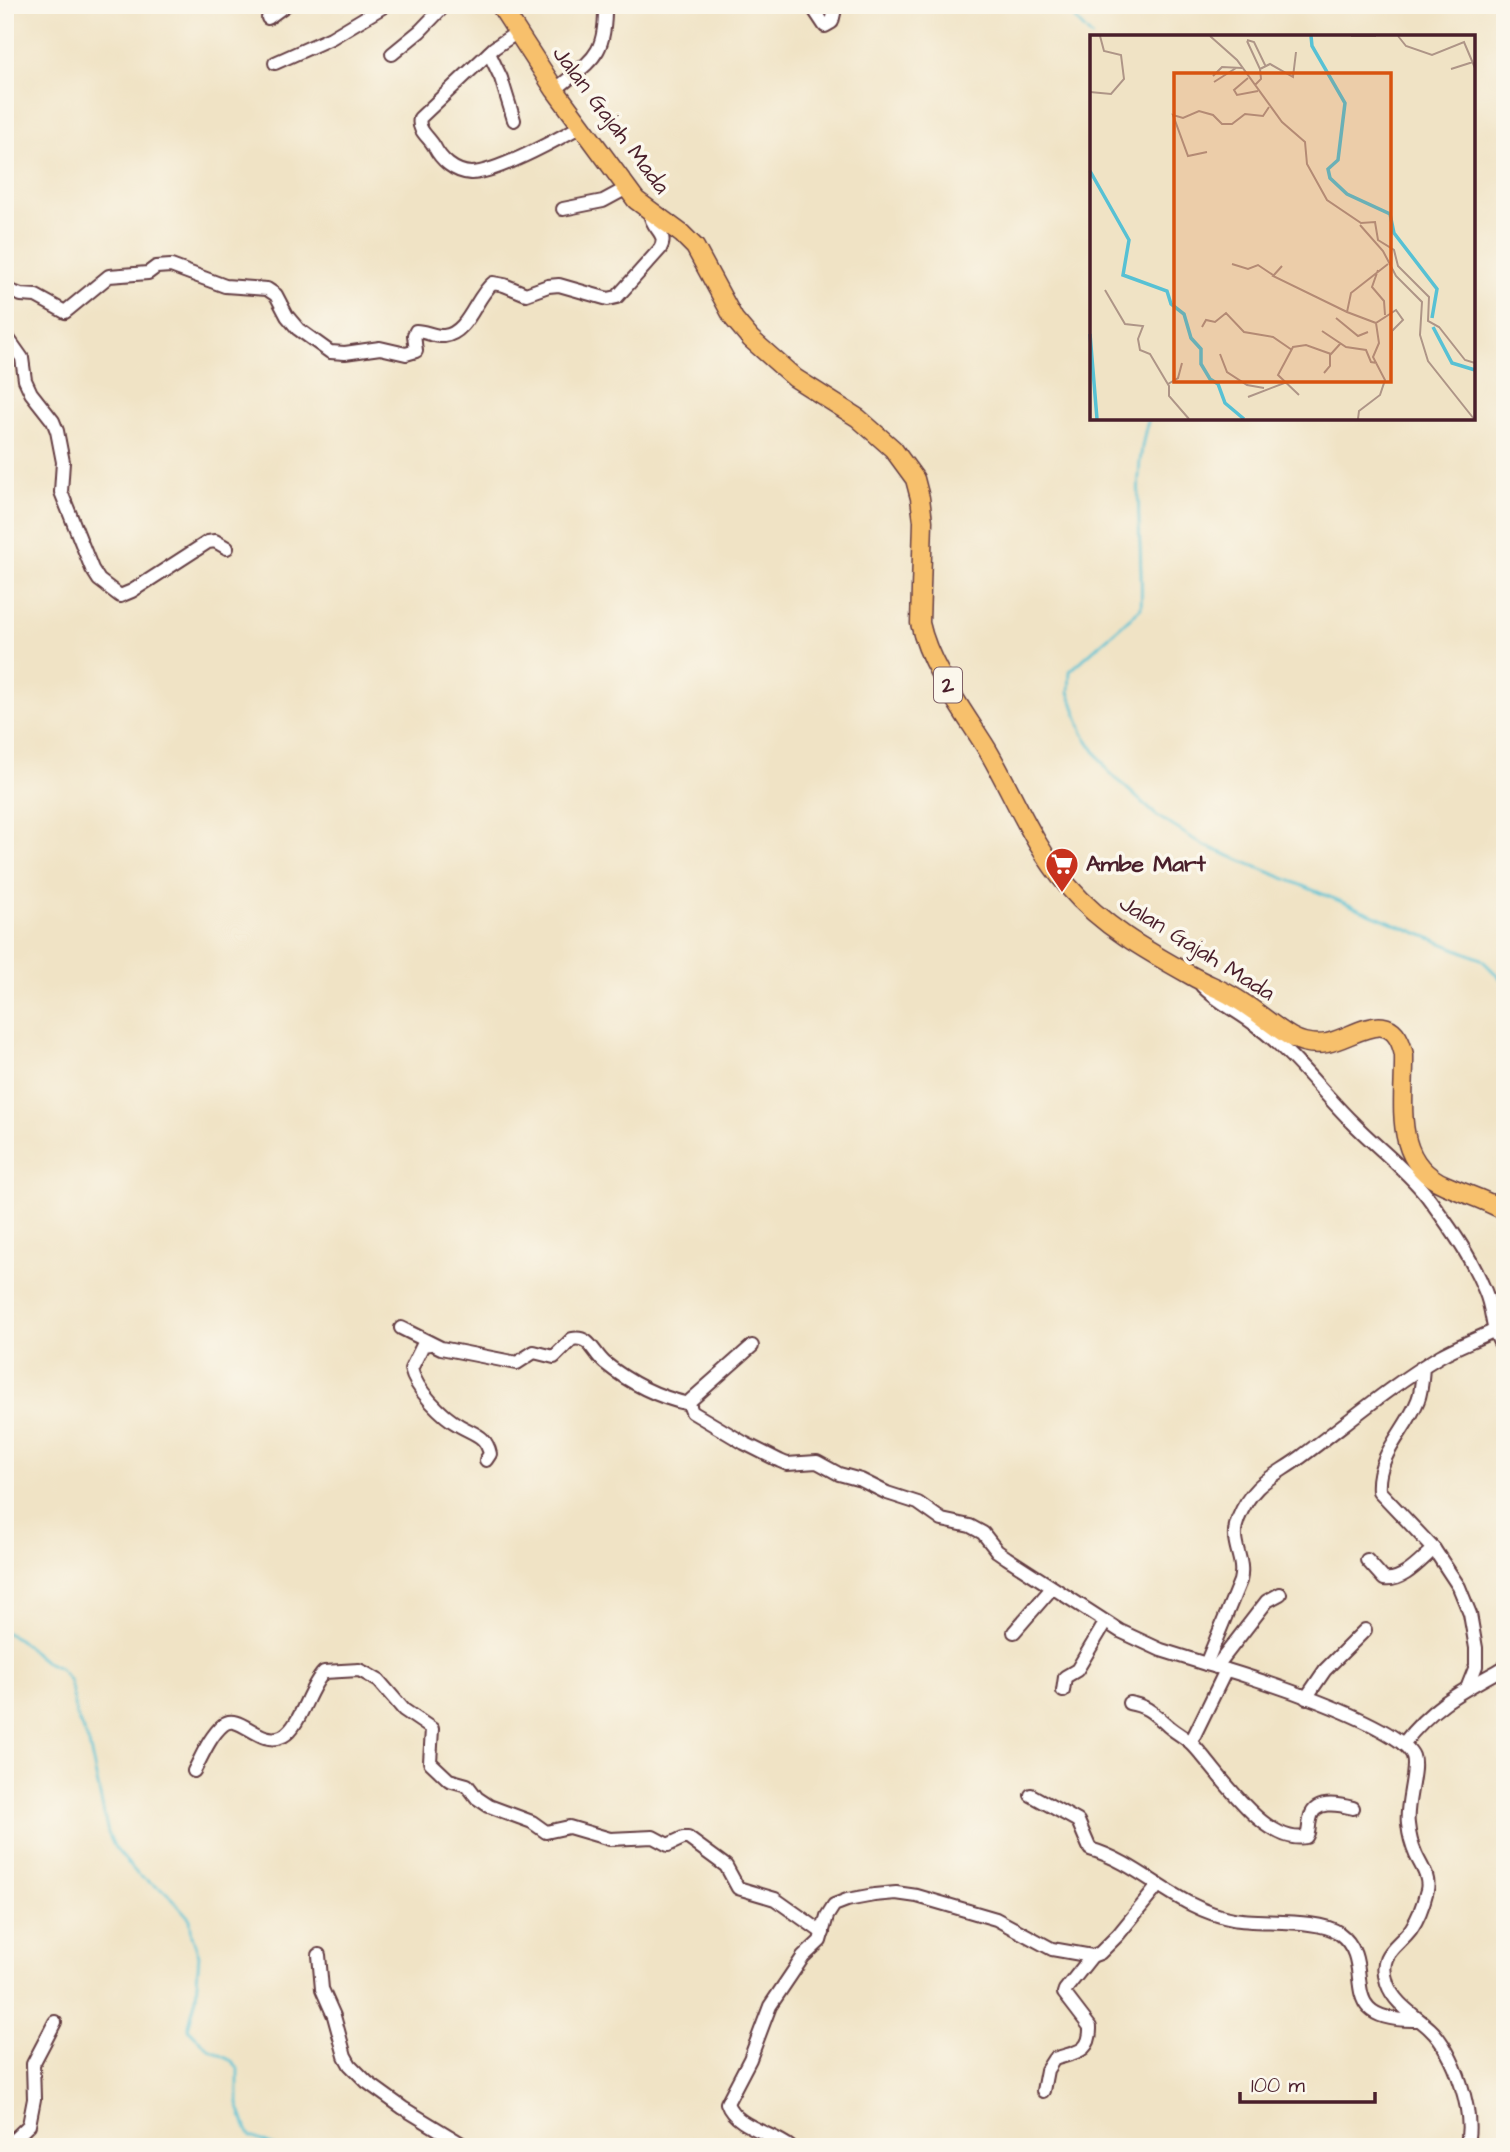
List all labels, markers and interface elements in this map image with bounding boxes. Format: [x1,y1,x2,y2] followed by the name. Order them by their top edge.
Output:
[1090,35,1475,420] inset map
[545,39,678,201] street label: Jalan Gajah Mada
[934,668,962,702] road number: 2
[1043,845,1081,894] supermarket icon: Ambe Mart
[1086,848,1207,880] place label: Ambe Mart
[1113,887,1281,1009] street label: Jalan Gajah Mada
[1240,2061,1375,2105] scale bar
[1251,2071,1306,2100] text: 100 m

